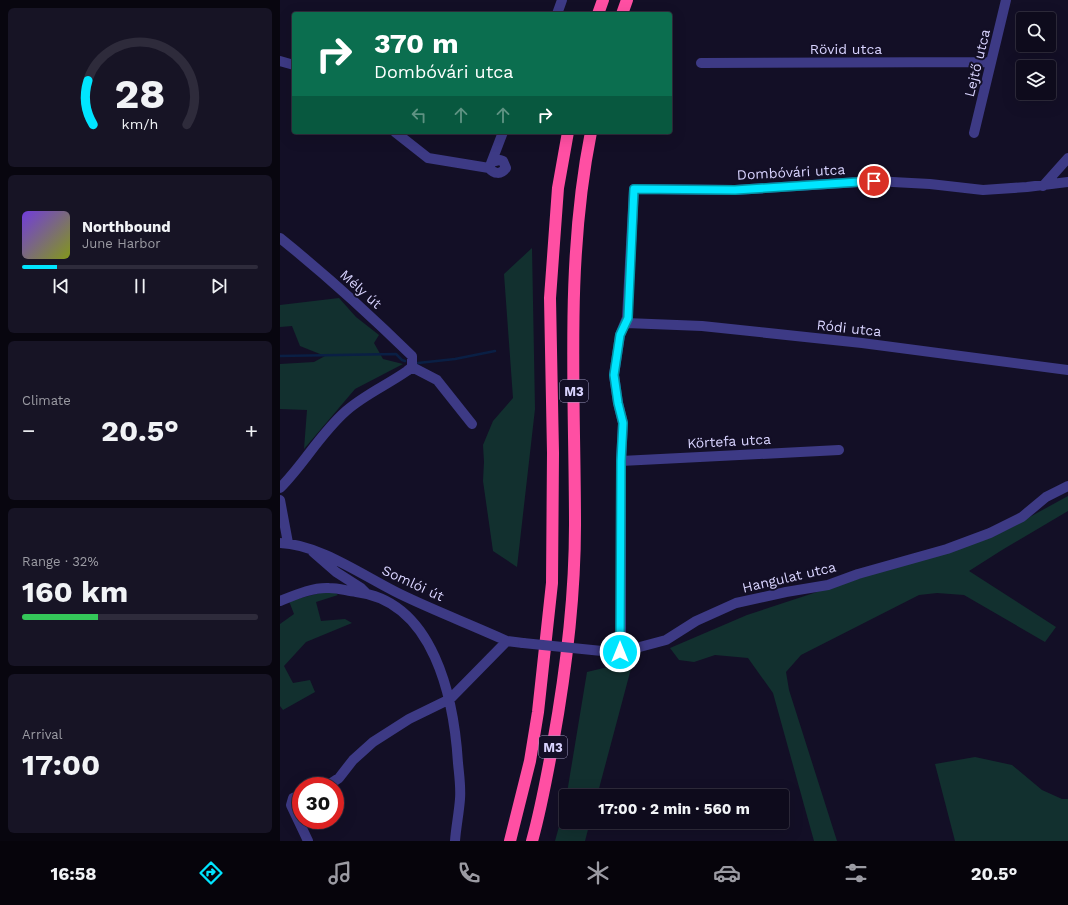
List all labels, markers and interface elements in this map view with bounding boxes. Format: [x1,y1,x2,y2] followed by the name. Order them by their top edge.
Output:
[1016,12,1056,100] map controls
[1016,12,1056,52] button: search
[374,27,459,60] text: 370 m
[961,27,993,99] street label: Lejtő utca
[308,28,360,80] icon: right
[810,41,882,57] street label: Rövid utca
[1016,60,1056,100] button: layers
[374,61,514,82] text: Dombóvári utca
[115,69,165,118] text: 28
[408,104,430,126] icon: left
[450,104,472,126] icon: ahead
[492,104,514,126] icon: ahead
[534,104,556,126] icon: right
[122,116,158,132] text: km/h
[736,161,846,183] street label: Dombóvári utca
[857,164,891,198] pin
[863,170,885,192] icon: arrive
[82,218,171,236] text: Northbound
[82,236,161,251] text: June Harbor
[337,266,385,312] street label: Mély út
[50,275,72,297] icon: previous
[129,275,151,297] icon: pause
[208,275,230,297] icon: next
[816,317,882,339] street label: Ródi utca
[560,380,588,402] road number: M3
[22,393,71,408] text: Climate
[101,413,179,448] text: 20.5°
[22,418,35,443] text: −
[245,418,258,443] text: +
[687,431,771,451] street label: Körtefa utca
[22,554,99,569] text: Range · 32%
[741,558,837,596] street label: Hangulat utca
[380,562,447,604] street label: Somlói út
[22,574,128,609] text: 160 km
[599,631,641,673] position arrow
[22,727,63,742] text: Arrival
[539,736,567,758] road number: M3
[22,747,100,782] text: 17:00
[292,777,344,829] speed limit sign: 30
[598,800,750,818] text: 17:00 · 2 min · 560 m
[197,859,225,887] icon: directions
[326,859,354,887] icon: music
[455,859,483,887] icon: phone
[584,859,612,887] icon: climate
[713,859,741,887] icon: car
[842,859,870,887] icon: filters
[50,863,97,884] text: 16:58
[971,863,1018,884] text: 20.5°

